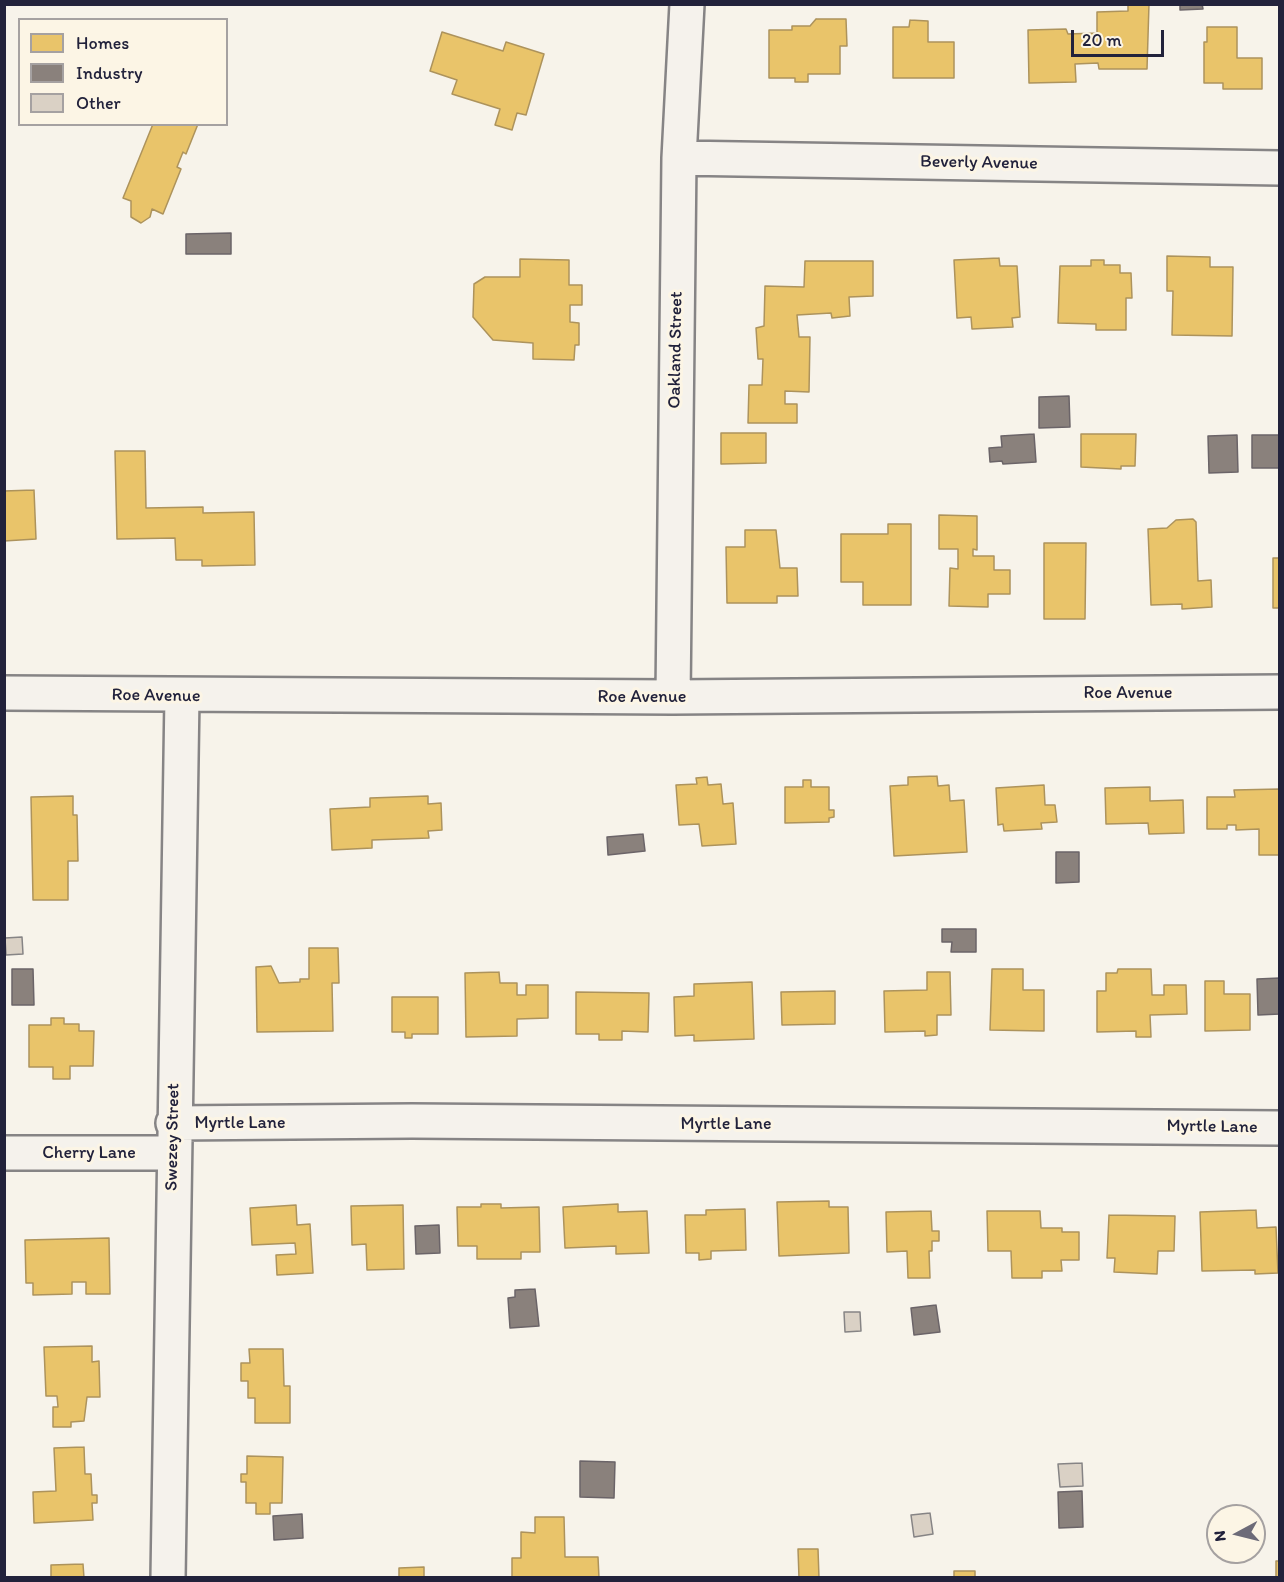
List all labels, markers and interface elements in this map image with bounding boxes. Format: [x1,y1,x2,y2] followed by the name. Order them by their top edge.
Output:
[18,18,228,126] legend
[1074,18,1167,56] scale bar
[1082,29,1122,51] text: 20 m
[76,32,129,54] text: Homes
[76,62,143,84] text: Industry
[76,92,121,114] text: Other
[920,151,1038,175] street label: Beverly Avenue
[664,291,688,409] street label: Oakland Street
[1084,682,1172,704] street label: Roe Avenue
[111,684,201,708] street label: Roe Avenue
[598,686,686,708] street label: Roe Avenue
[161,1083,185,1191] street label: Swezey Street
[194,1112,286,1134] street label: Myrtle Lane
[680,1113,772,1135] street label: Myrtle Lane
[1166,1115,1258,1139] street label: Myrtle Lane
[42,1142,136,1164] street label: Cherry Lane
[1206,1504,1266,1564] north arrow
[1210,1529,1230,1543] text: N

